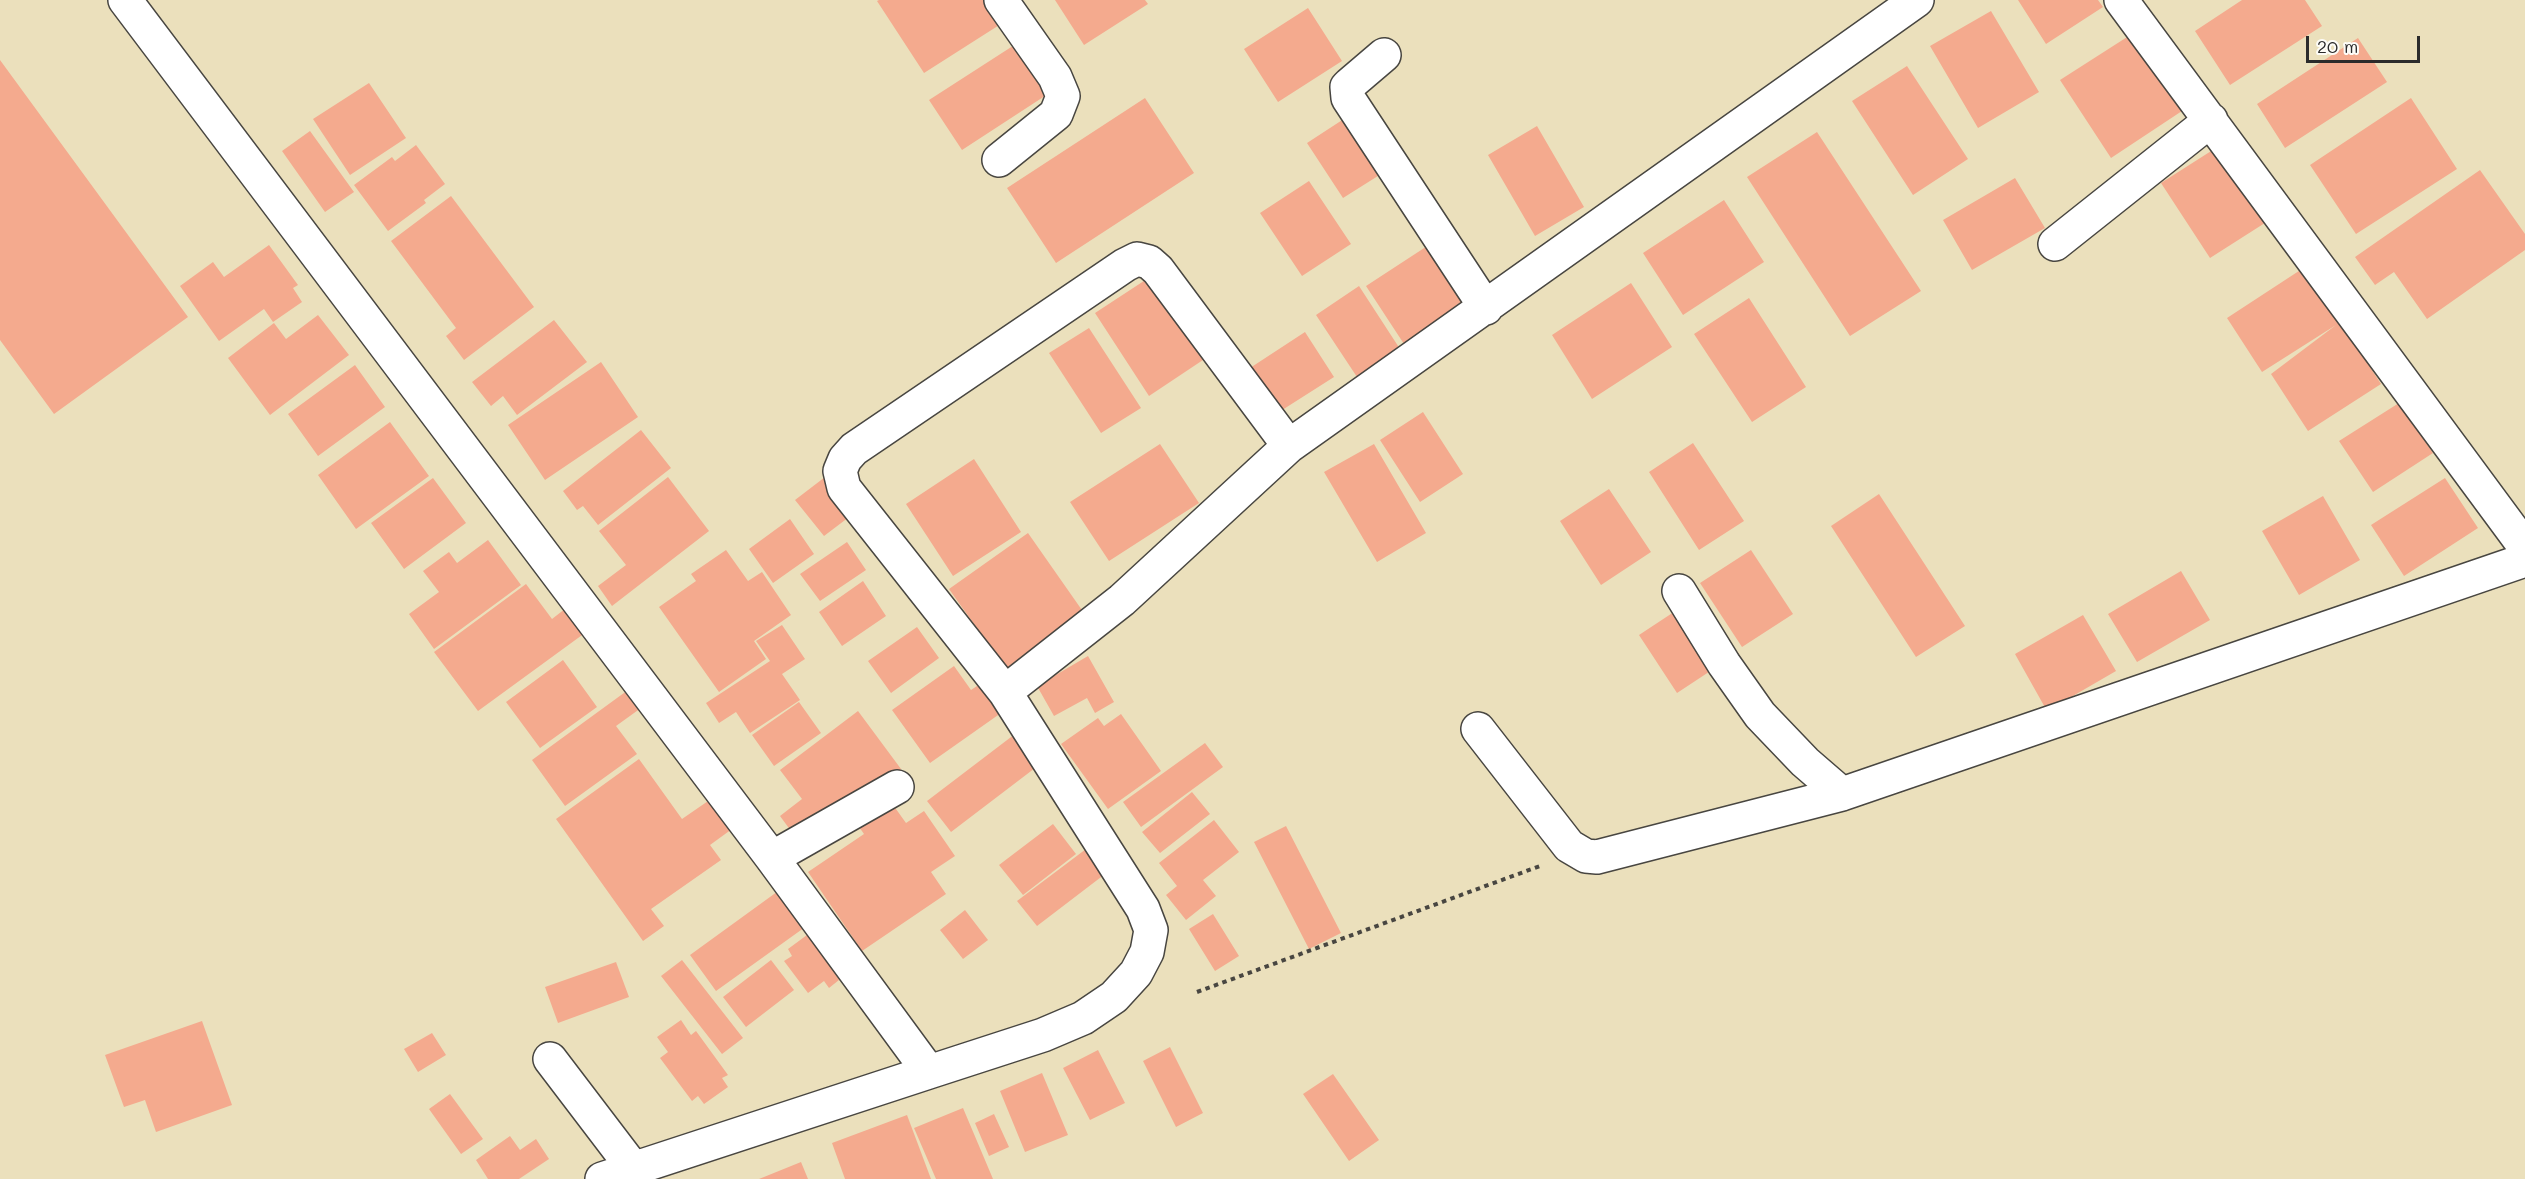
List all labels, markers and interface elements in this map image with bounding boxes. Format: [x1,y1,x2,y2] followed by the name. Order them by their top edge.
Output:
[2309,24,2423,62] scale bar
[2317,34,2358,58] text: 20 m

